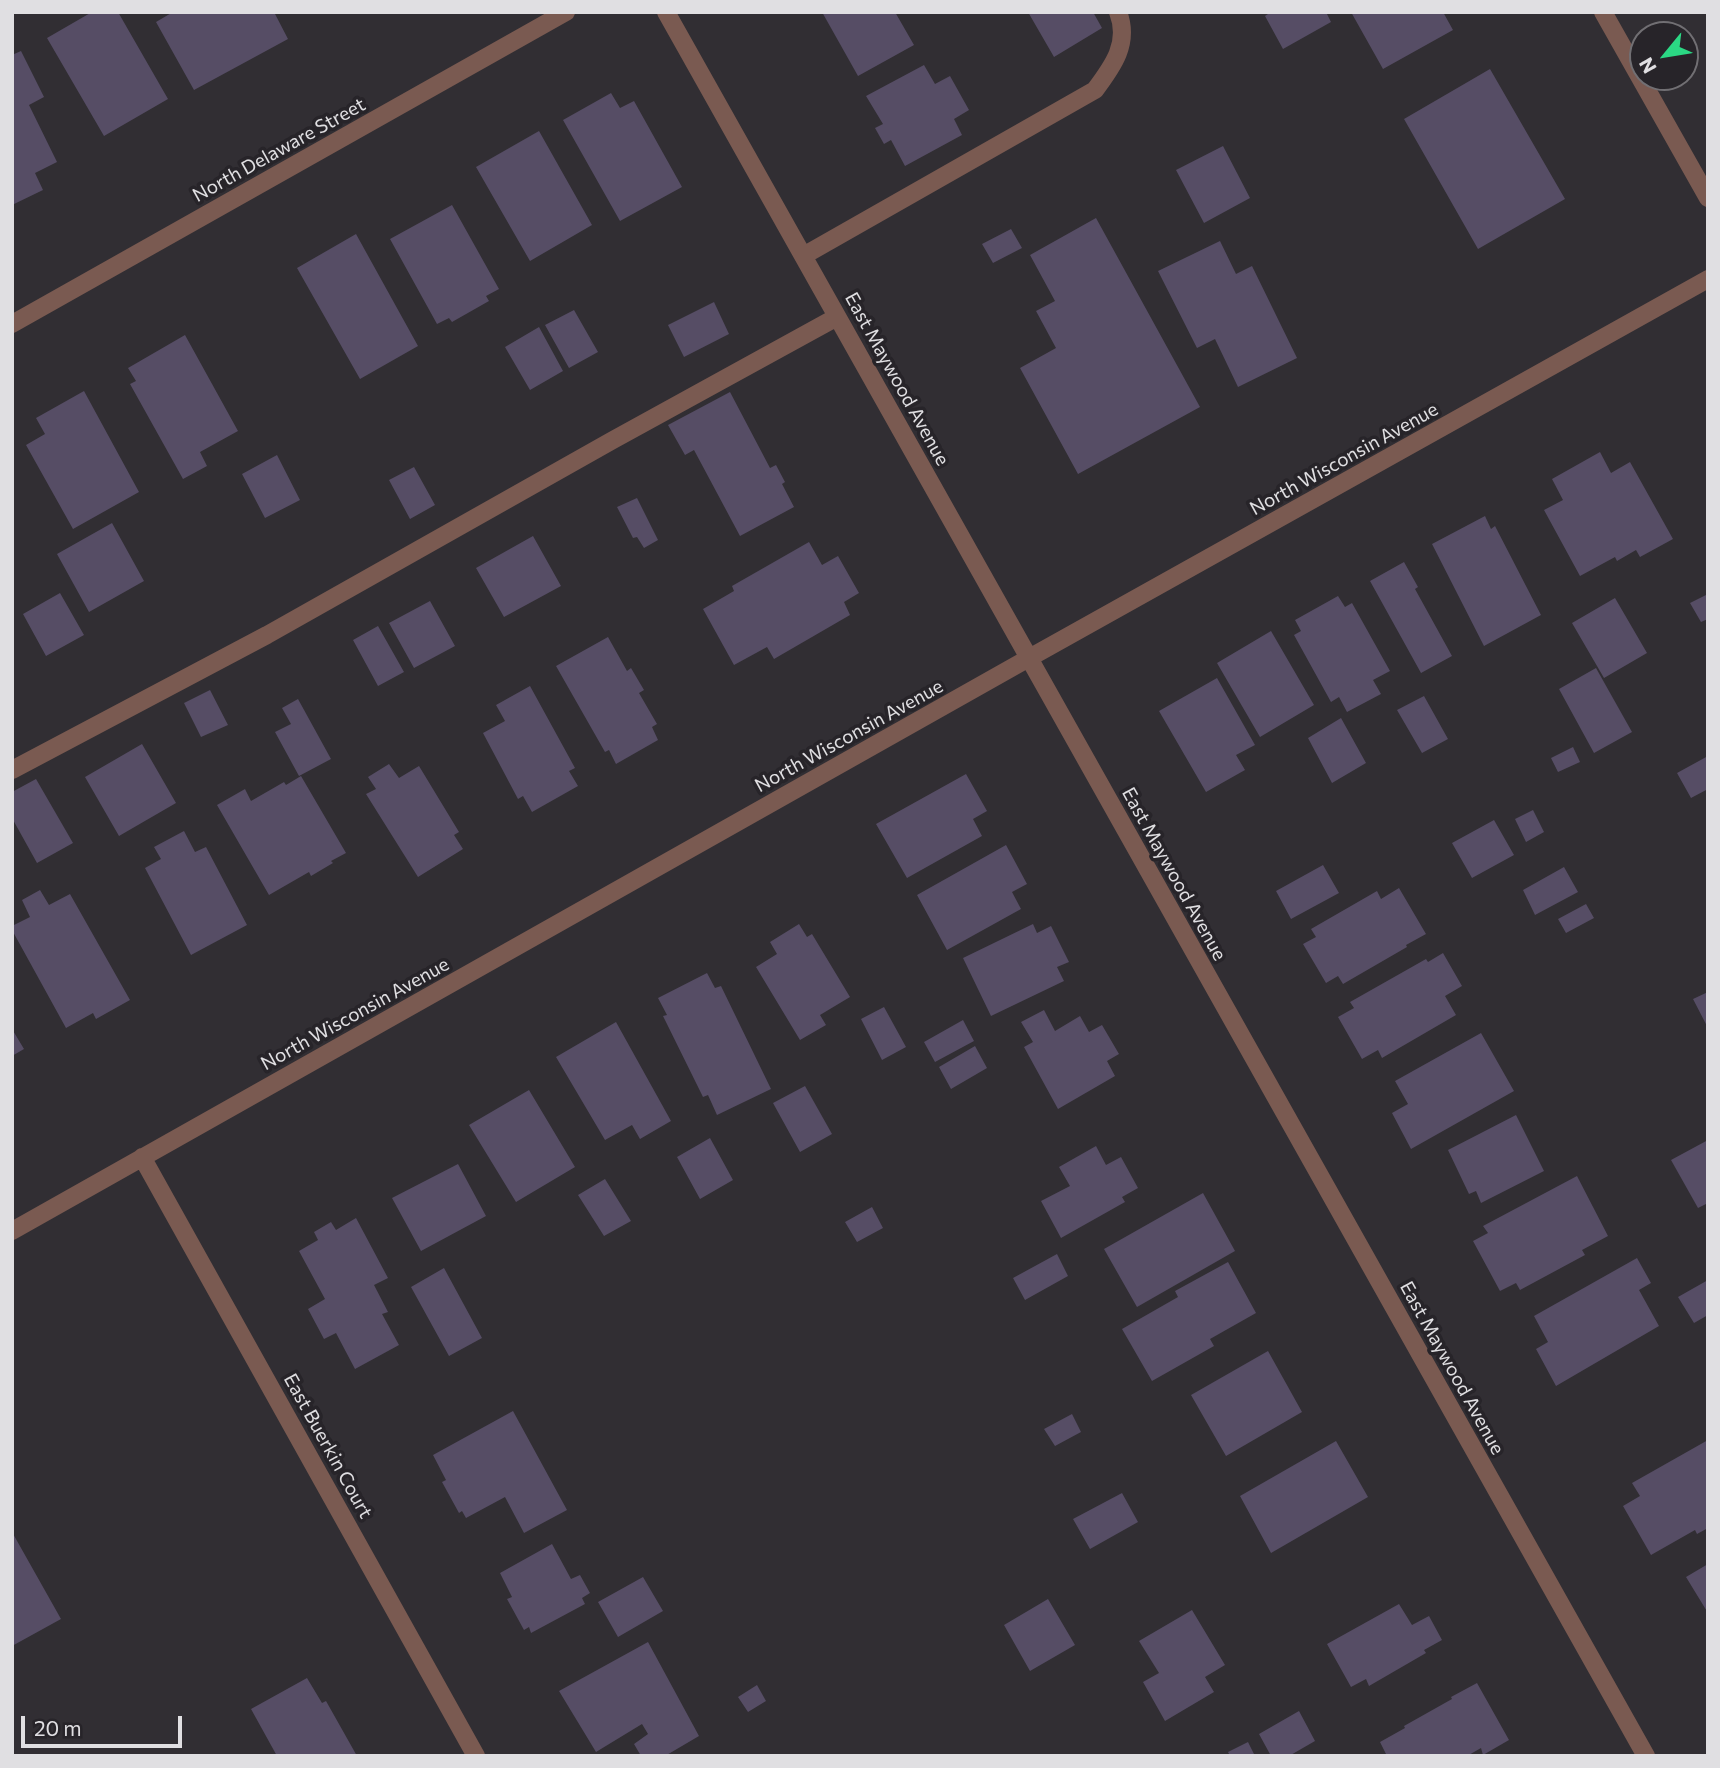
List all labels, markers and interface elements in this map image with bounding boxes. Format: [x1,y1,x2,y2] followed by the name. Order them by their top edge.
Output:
[1629,21,1699,91] north arrow
[1634,54,1661,78] text: N
[189,93,369,207] street label: North Delaware Street
[840,288,954,470] street label: East Maywood Avenue
[1246,398,1442,520] street label: North Wisconsin Avenue
[751,675,947,797] street label: North Wisconsin Avenue
[1117,783,1231,965] street label: East Maywood Avenue
[257,953,453,1075] street label: North Wisconsin Avenue
[1395,1277,1509,1459] street label: East Maywood Avenue
[279,1370,377,1522] street label: East Buerkin Court
[24,1702,186,1746] scale bar
[34,1715,82,1740] text: 20 m

